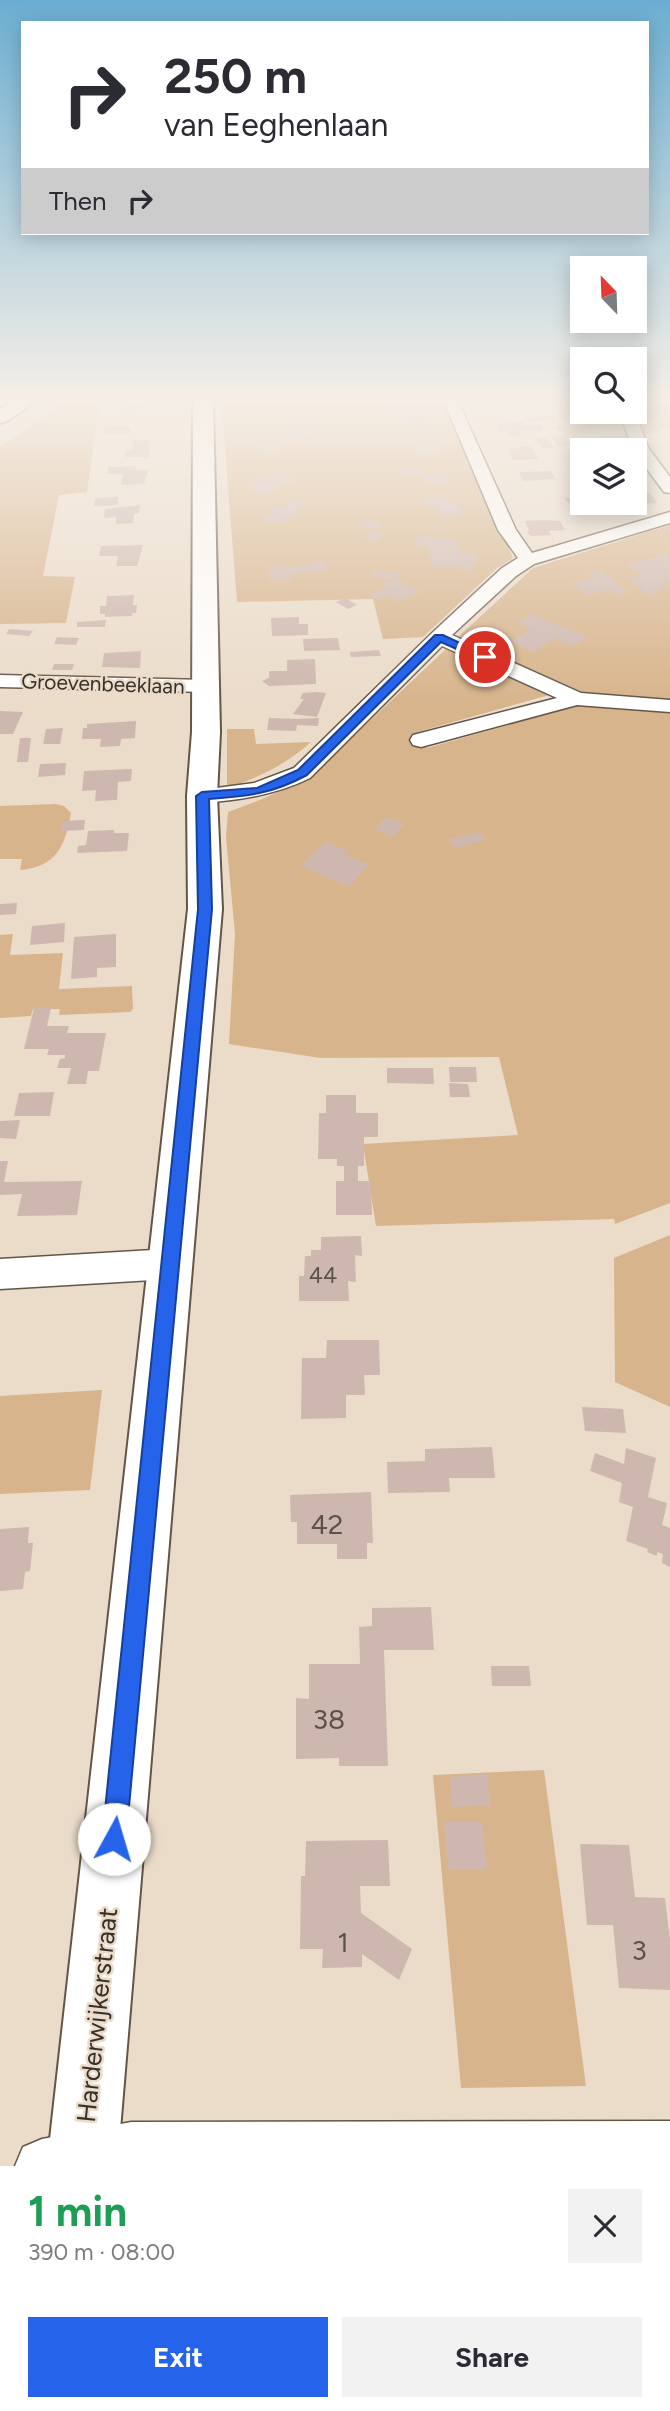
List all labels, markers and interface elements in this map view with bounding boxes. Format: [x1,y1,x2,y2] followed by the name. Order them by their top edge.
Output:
[164,46,307,105] text: 250 m
[49,49,140,140] icon: right
[164,106,388,144] text: van Eeghenlaan
[121,182,159,220] icon: right
[49,185,107,217] text: Then
[570,256,648,332] north arrow
[570,256,647,515] map controls
[570,347,647,424] button: search
[570,438,647,515] button: layers
[455,627,515,687] pin
[466,638,504,676] icon: arrive
[21,668,185,699] street label: Groevenbeeklaan
[309,1261,337,1289] house number: 44
[310,1507,344,1541] house number: 42
[313,1702,345,1736] house number: 38
[77,1802,151,1876] position arrow
[70,1906,124,2124] street label: Harderwijkerstraat
[337,1925,349,1959] house number: 1
[631,1933,647,1967] house number: 3
[28,2186,127,2237] text: 1 min
[568,2189,642,2263] button: close
[28,2238,175,2266] text: 390 m · 08:00
[28,2317,328,2397] button: Exit
[342,2317,642,2397] button: Share

